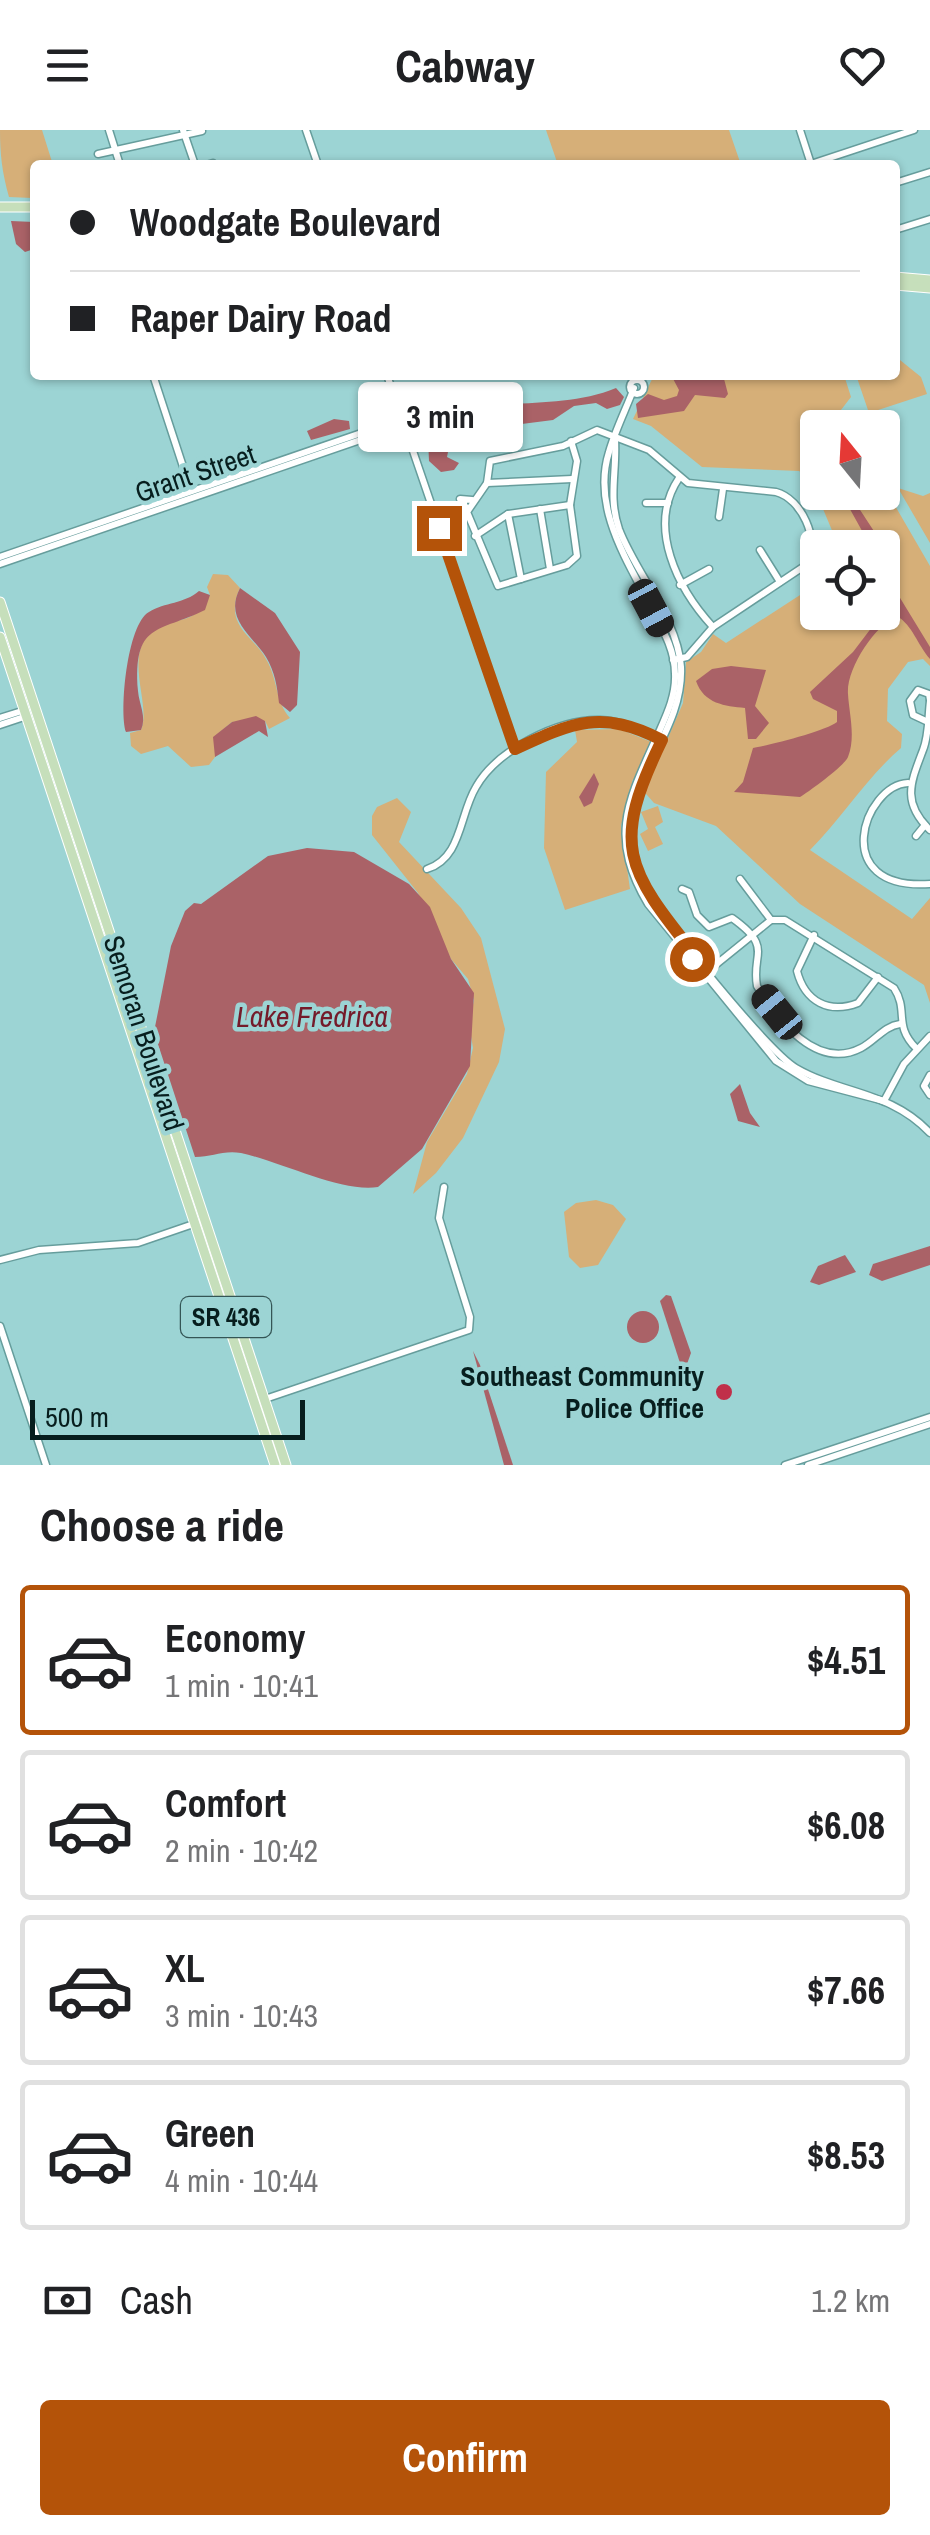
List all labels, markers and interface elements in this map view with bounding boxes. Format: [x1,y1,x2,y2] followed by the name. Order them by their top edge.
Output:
[395,35,535,96] text: Cabway
[40,38,95,93] icon: menu
[835,38,890,93] icon: heart
[130,197,441,248] text: Woodgate Boulevard
[130,293,391,344] text: Raper Dairy Road
[356,383,522,453] callout: 3 min
[406,395,475,438] text: 3 min
[800,410,900,510] north arrow
[800,410,900,630] map controls
[130,435,260,511] street label: Grant Street
[417,506,462,551] route end
[800,530,900,630] button: locate
[624,574,678,642] car
[95,931,193,1135] street label: Semoran Boulevard
[670,937,715,982] route start
[746,979,808,1045] car
[236,996,388,1036] water label: Lake Fredrica
[181,1297,271,1337] road number: SR 436
[460,1357,704,1427] place label: Southeast Community Police Office
[713,1381,735,1403] marker: Southeast Community Police Office
[30,1395,305,1440] scale bar
[45,1398,109,1436] text: 500 m
[40,1494,284,1555] text: Choose a ride
[165,1613,305,1664] text: Economy
[45,1615,135,1705] icon: car
[807,1635,885,1686] text: $4.51
[165,1664,318,1707] text: 1 min · 10:41
[165,1778,286,1829] text: Comfort
[45,1780,135,1870] icon: car
[807,1800,885,1851] text: $6.08
[165,1829,318,1872] text: 2 min · 10:42
[165,1943,205,1994] text: XL
[45,1945,135,2035] icon: car
[807,1965,885,2016] text: $7.66
[165,1994,318,2037] text: 3 min · 10:43
[165,2108,255,2159] text: Green
[45,2110,135,2200] icon: car
[807,2130,885,2181] text: $8.53
[165,2159,318,2202] text: 4 min · 10:44
[40,2273,95,2328] icon: cash
[120,2275,193,2326] text: Cash
[811,2279,890,2322] text: 1.2 km
[40,2400,890,2515] button: Confirm

